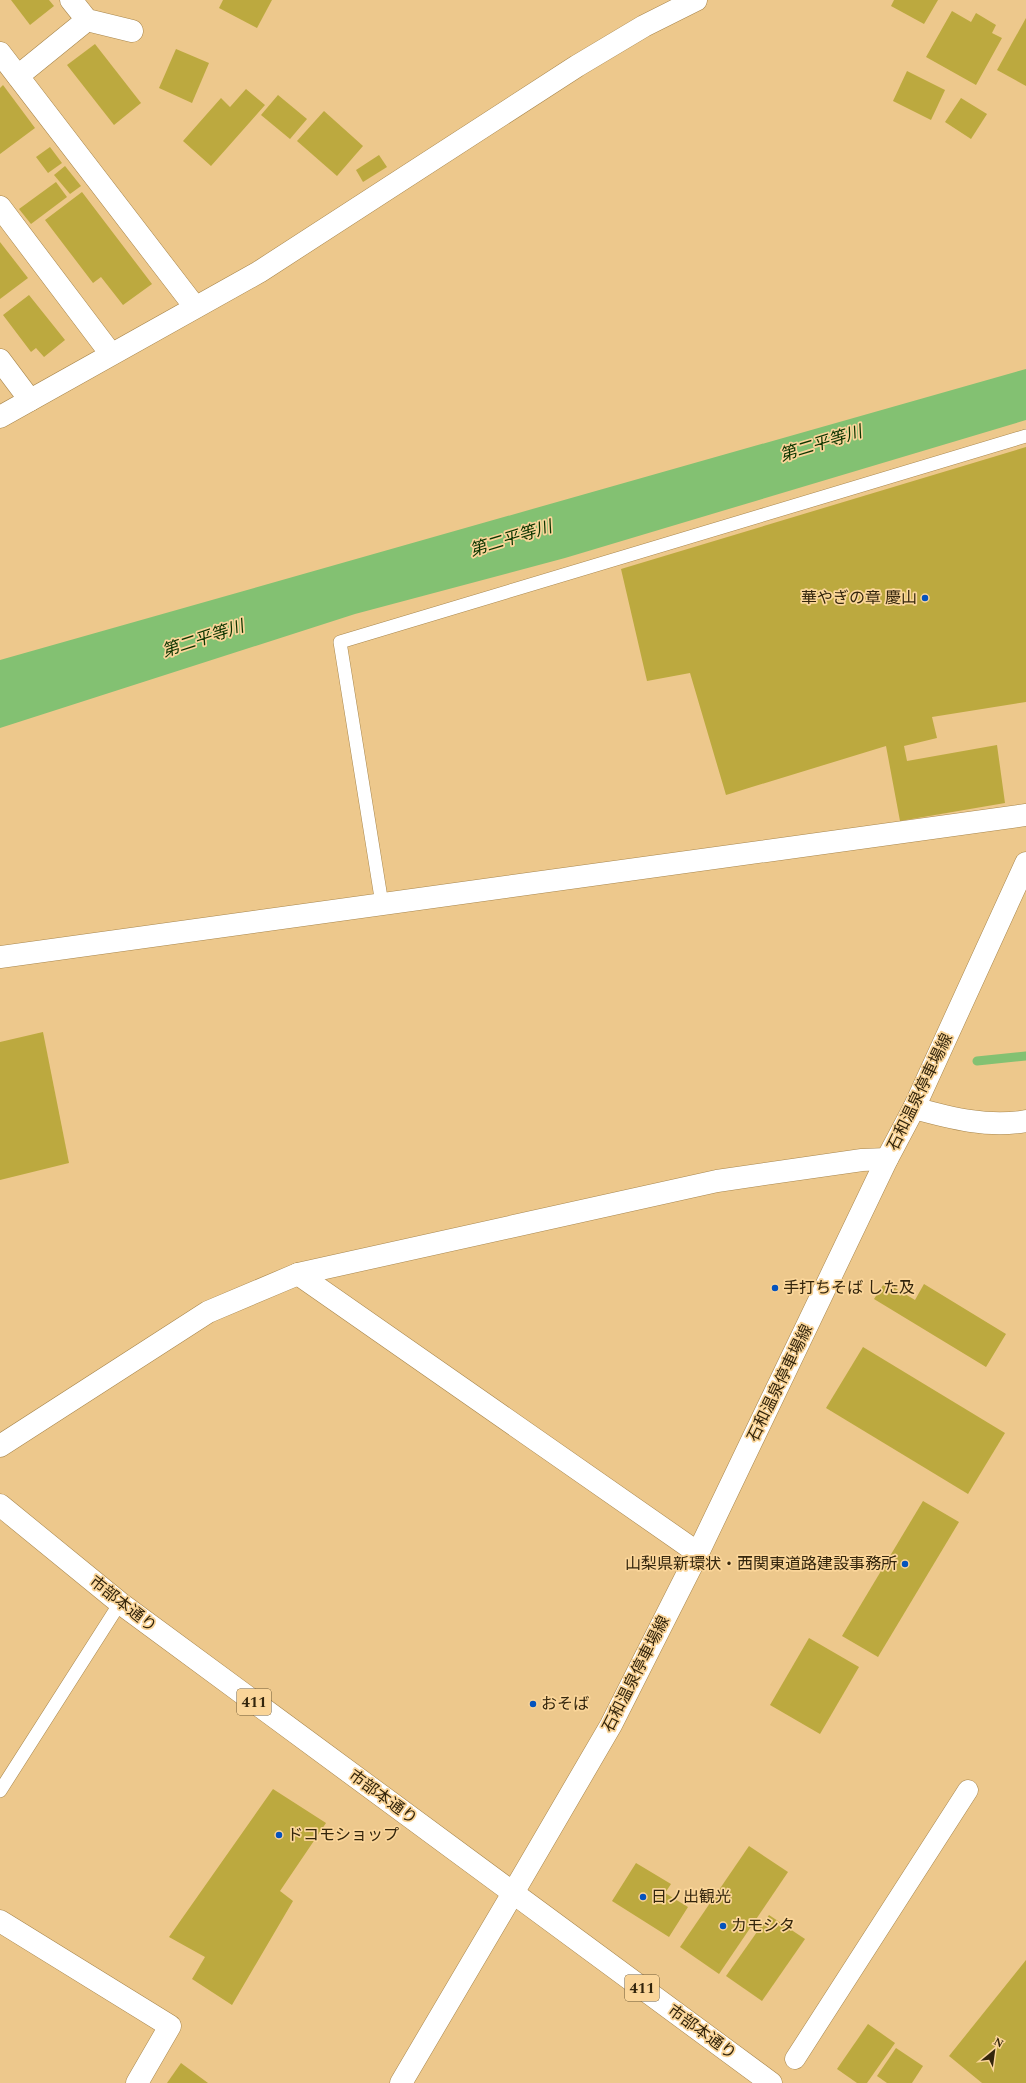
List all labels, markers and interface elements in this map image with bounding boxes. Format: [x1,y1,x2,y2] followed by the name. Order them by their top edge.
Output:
[777,419,867,469] water label: 第二平等川
[467,514,557,564] water label: 第二平等川
[801,586,917,610] place label: 華やぎの章 慶山
[920,593,930,603] marker: 華やぎの章 慶山
[159,613,249,664] water label: 第二平等川
[881,1029,959,1155] street label: 石和温泉停車場線
[783,1276,915,1300] place label: 手打ちそば した及
[770,1283,780,1293] marker: 手打ちそば した及
[741,1320,819,1446] street label: 石和温泉停車場線
[625,1552,897,1576] place label: 山梨県新環状・西関東道路建設事務所
[900,1559,910,1569] marker: 山梨県新環状・西関東道路建設事務所
[84,1570,162,1638] street label: 市部本通り
[596,1612,676,1736] street label: 石和温泉停車場線
[237,1689,271,1715] road number: 411
[541,1692,589,1716] place label: おそば
[528,1699,538,1709] marker: おそば
[344,1764,422,1830] street label: 市部本通り
[287,1823,399,1847] place label: ドコモショップ
[274,1830,284,1840] marker: ドコモショップ
[651,1885,731,1909] place label: 日ノ出観光
[638,1892,648,1902] marker: 日ノ出観光
[731,1914,795,1938] place label: カモシタ
[718,1921,728,1931] marker: カモシタ
[625,1975,659,2001] road number: 411
[663,1999,741,2065] street label: 市部本通り
[974,2031,1014,2071] north arrow
[991,2033,1007,2052] text: N

